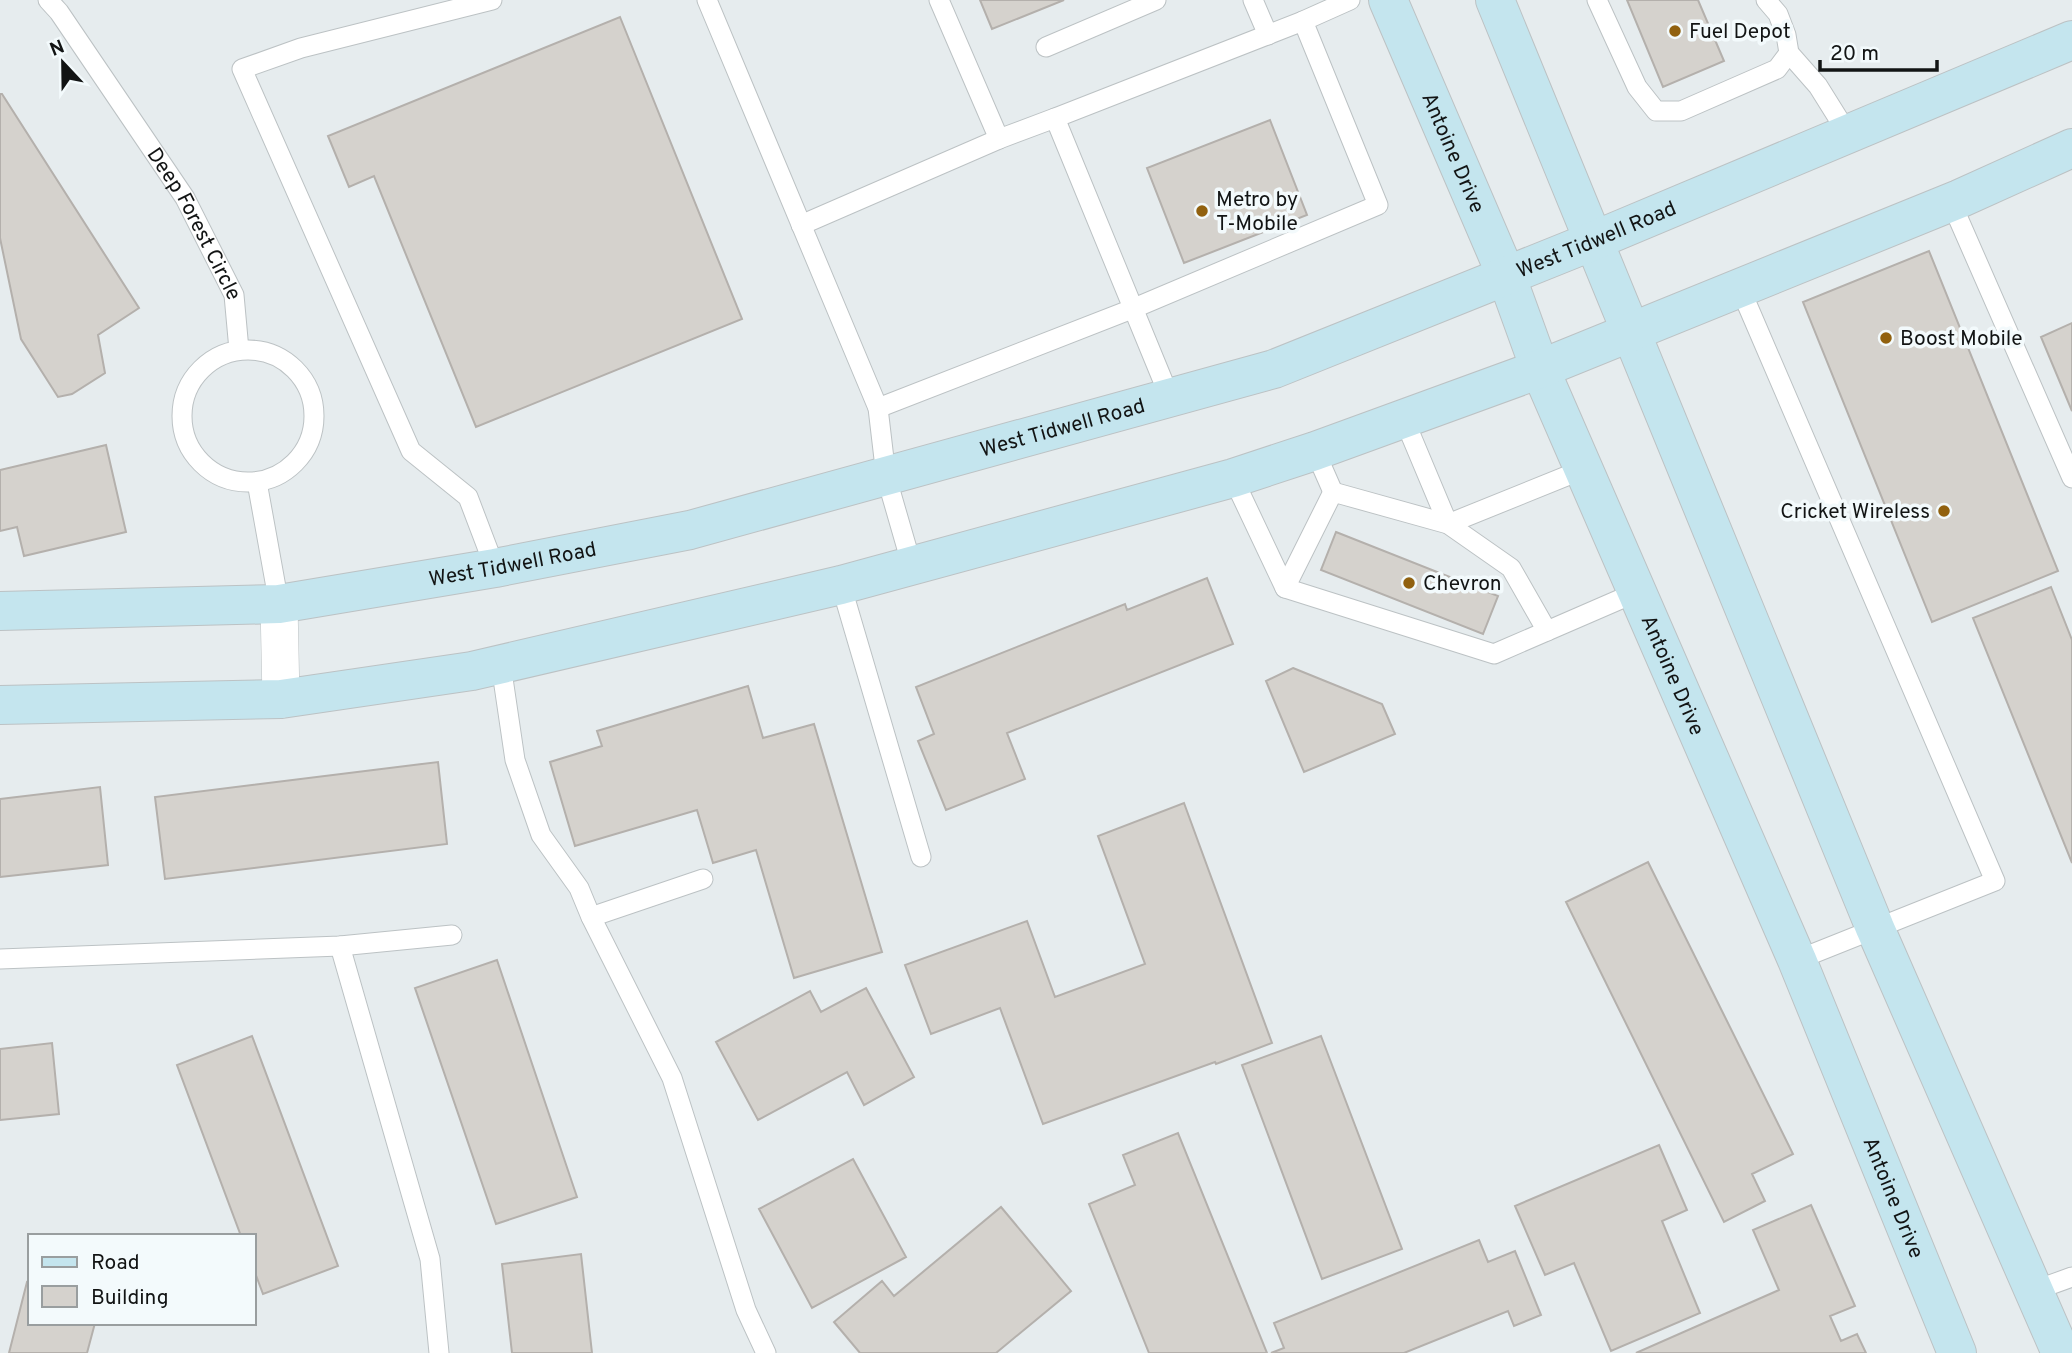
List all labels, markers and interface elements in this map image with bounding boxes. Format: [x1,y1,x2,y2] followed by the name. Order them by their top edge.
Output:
[1689,19,1791,46] place label: Fuel Depot
[1667,23,1683,39] marker: Fuel Depot
[28,28,98,98] north arrow
[1820,28,1937,72] scale bar
[47,35,68,63] text: N
[1830,41,1879,68] text: 20 m
[1414,89,1490,218] street label: Antoine Drive
[140,143,246,305] street label: Deep Forest Circle
[1216,187,1298,238] place label: Metro by T-Mobile
[1513,196,1681,285] street label: West Tidwell Road
[1194,203,1210,219] marker: Metro by T-Mobile
[1900,326,2023,353] place label: Boost Mobile
[1878,330,1894,346] marker: Boost Mobile
[977,393,1148,464] street label: West Tidwell Road
[1780,499,1930,526] place label: Cricket Wireless
[1936,503,1952,519] marker: Cricket Wireless
[427,537,599,594] street label: West Tidwell Road
[1423,571,1502,598] place label: Chevron
[1401,575,1417,591] marker: Chevron
[1634,611,1710,740] street label: Antoine Drive
[1855,1133,1929,1263] street label: Antoine Drive
[28,1234,256,1325] legend
[91,1250,140,1277] text: Road
[91,1285,169,1312] text: Building

